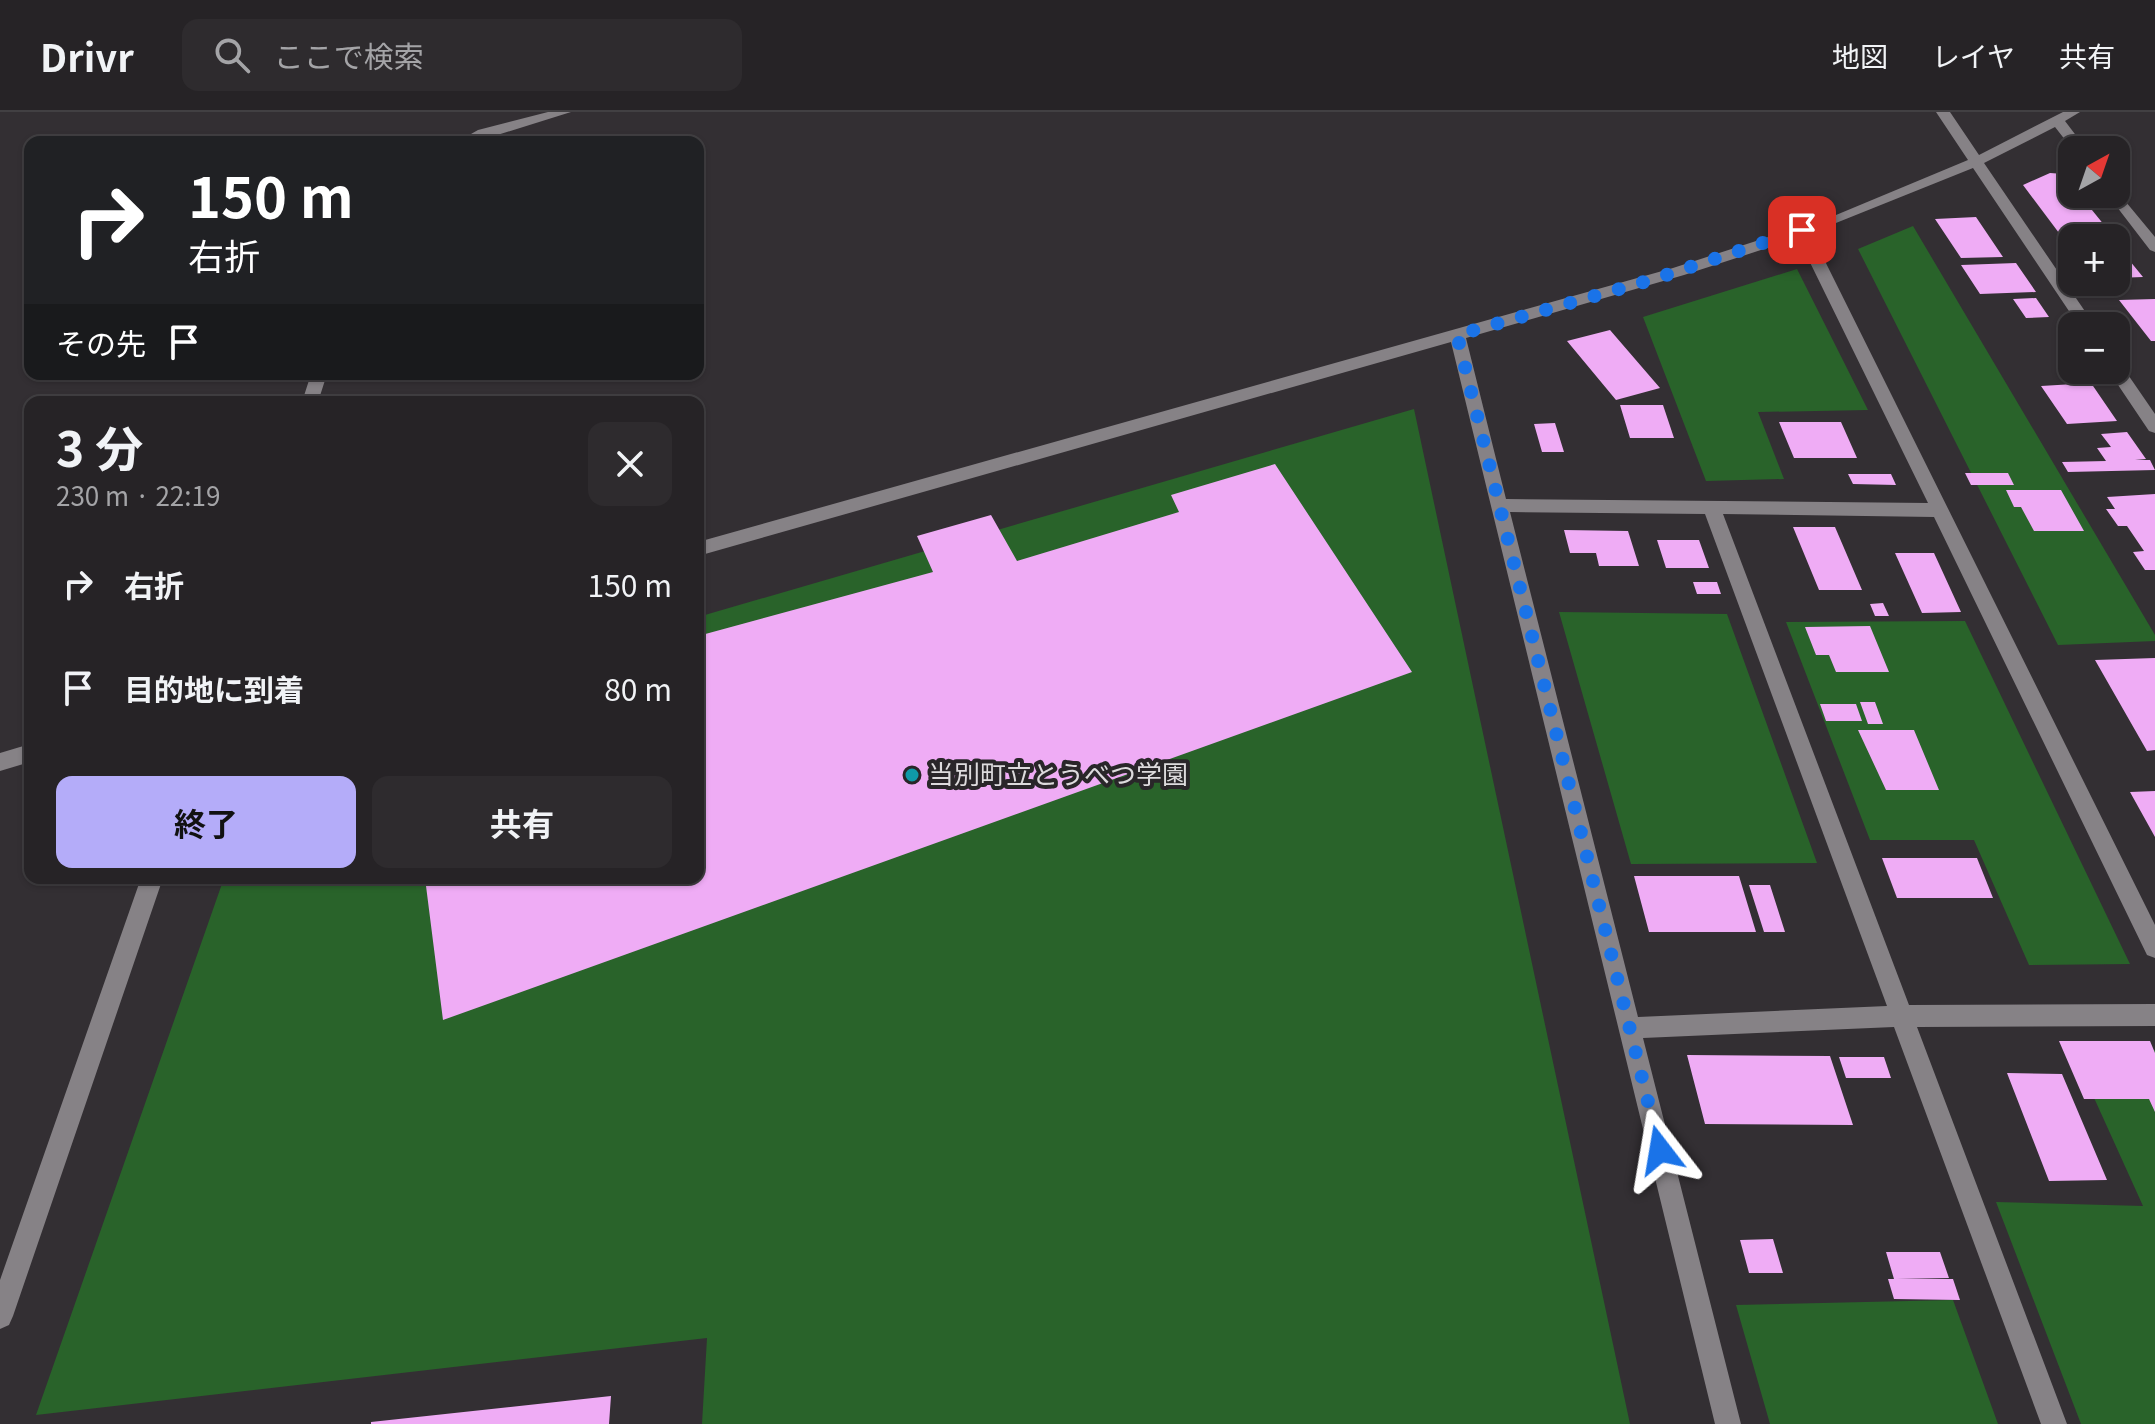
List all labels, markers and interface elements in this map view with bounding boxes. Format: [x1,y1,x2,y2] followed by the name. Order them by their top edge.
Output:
[182,19,742,91] search box
[40,28,134,83] text: Drivr
[210,33,254,77] icon: search
[274,33,424,77] text: ここで検索
[1832,35,1888,75] text: 地図
[1932,35,2015,75] text: レイヤ
[2059,35,2115,75] text: 共有
[2058,136,2130,208] north arrow
[2058,136,2130,384] map controls
[188,153,354,234] text: 150 m
[56,168,160,272] icon: right
[1768,196,1836,264] pin
[1780,208,1824,252] icon: arrive
[2058,224,2130,296] button: +
[188,228,260,280] text: 右折
[2058,312,2130,384] button: −
[56,320,146,364] text: その先
[162,320,206,364] icon: arrive
[56,411,143,481] text: 3 分
[588,422,672,506] button: close
[56,476,220,513] text: 230 m · 22:19
[56,562,100,606] icon: right
[124,562,184,606] text: 右折
[588,562,672,606] text: 150 m
[56,666,100,710] icon: arrive
[124,666,304,710] text: 目的地に到着
[604,666,672,710] text: 80 m
[928,754,1188,791] place label: 当別町立とうべつ学園
[903,766,921,784] marker: 当別町立とうべつ学園
[56,776,356,868] button: 終了
[372,776,672,868] button: 共有
[1618,1108,1702,1192] position arrow

